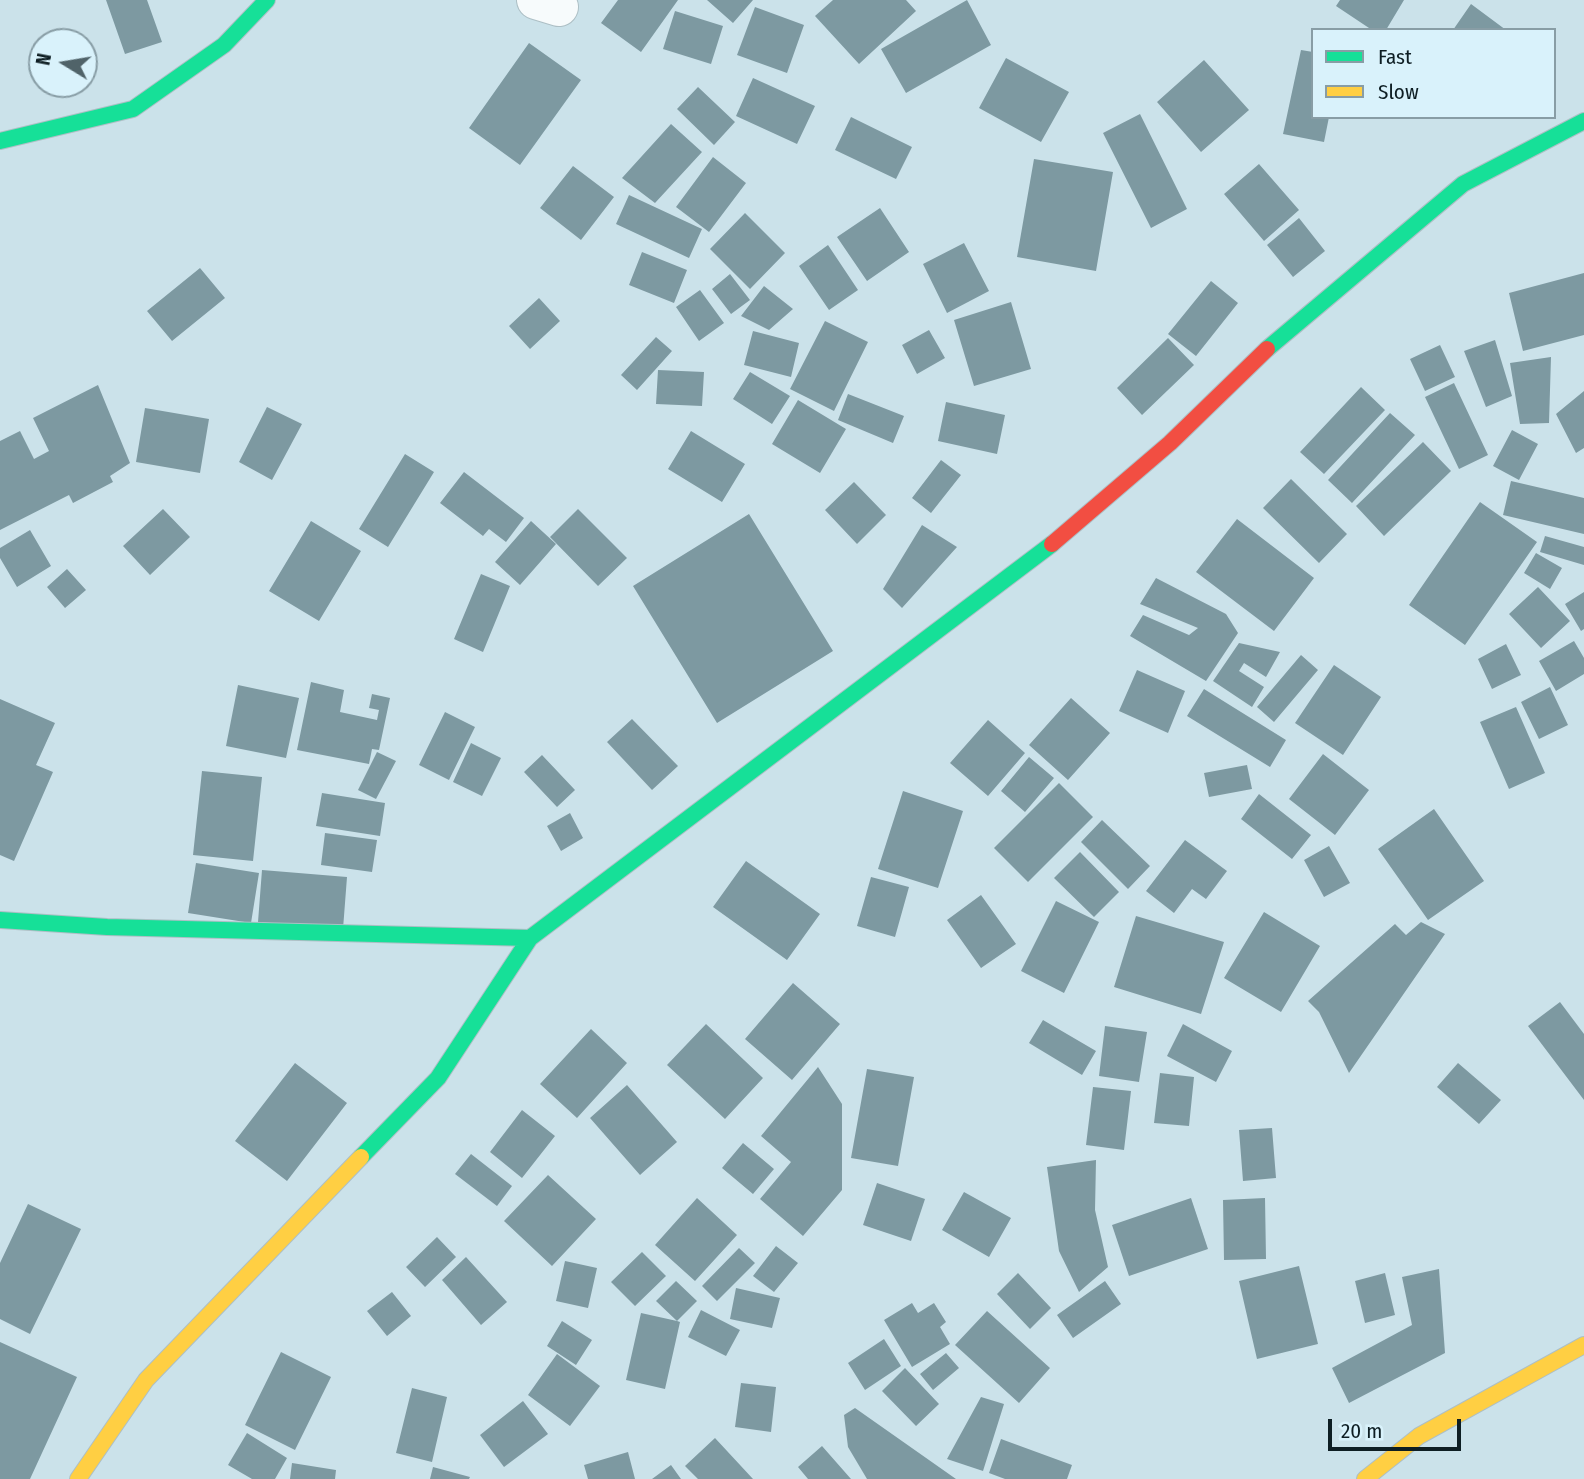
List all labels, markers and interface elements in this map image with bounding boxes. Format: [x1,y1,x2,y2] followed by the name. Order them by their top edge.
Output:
[28,28,98,98] north arrow
[1311,28,1556,119] legend
[1378,44,1412,70] text: Fast
[31,52,56,67] text: N
[1378,79,1419,105] text: Slow
[1332,1406,1465,1450] scale bar
[1341,1418,1382,1444] text: 20 m

